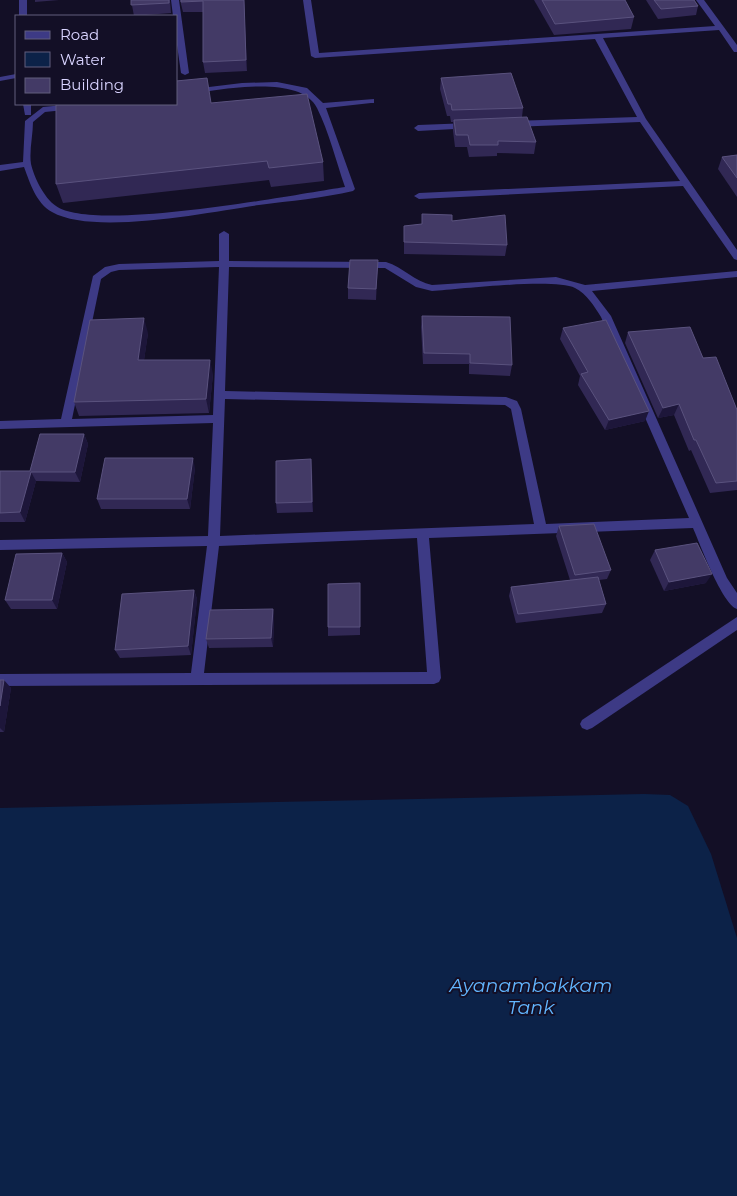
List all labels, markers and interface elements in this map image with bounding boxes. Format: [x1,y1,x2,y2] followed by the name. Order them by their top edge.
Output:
[15,15,178,105] legend
[60,25,99,44] text: Road
[60,50,106,69] text: Water
[60,75,124,94] text: Building
[449,974,612,1019] water label: Ayanambakkam Tank

